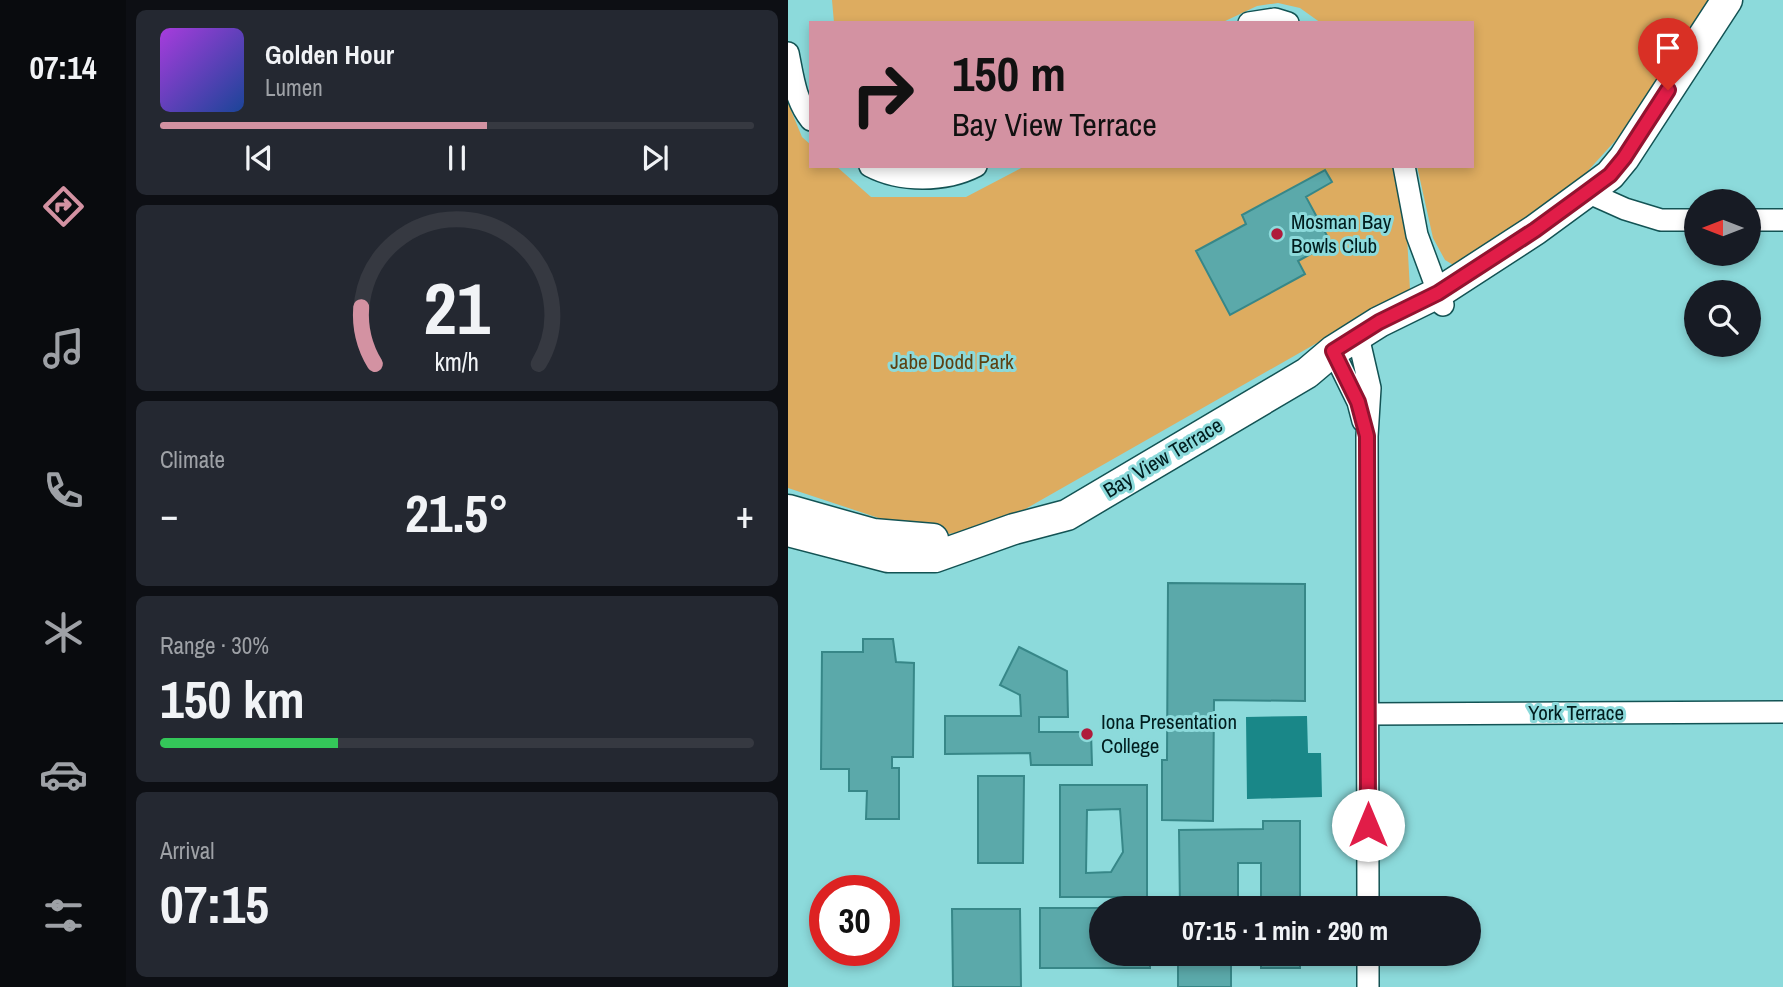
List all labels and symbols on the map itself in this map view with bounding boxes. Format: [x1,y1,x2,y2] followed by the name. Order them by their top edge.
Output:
[1638,18,1698,90] pin
[1684,189,1761,266] north arrow
[1291,207,1392,260] place label: Mosman Bay Bowls Club
[1269,226,1285,242] marker: Mosman Bay Bowls Club
[890,347,1014,376] park label: Jabe Dodd Park
[1098,411,1228,505] street label: Bay View Terrace
[1528,698,1624,727] street label: York Terrace
[1101,707,1237,760] place label: Iona Presentation College
[1079,726,1095,742] marker: Iona Presentation College
[1331,788,1405,862] position arrow
[809,875,900,966] speed limit sign: 30

